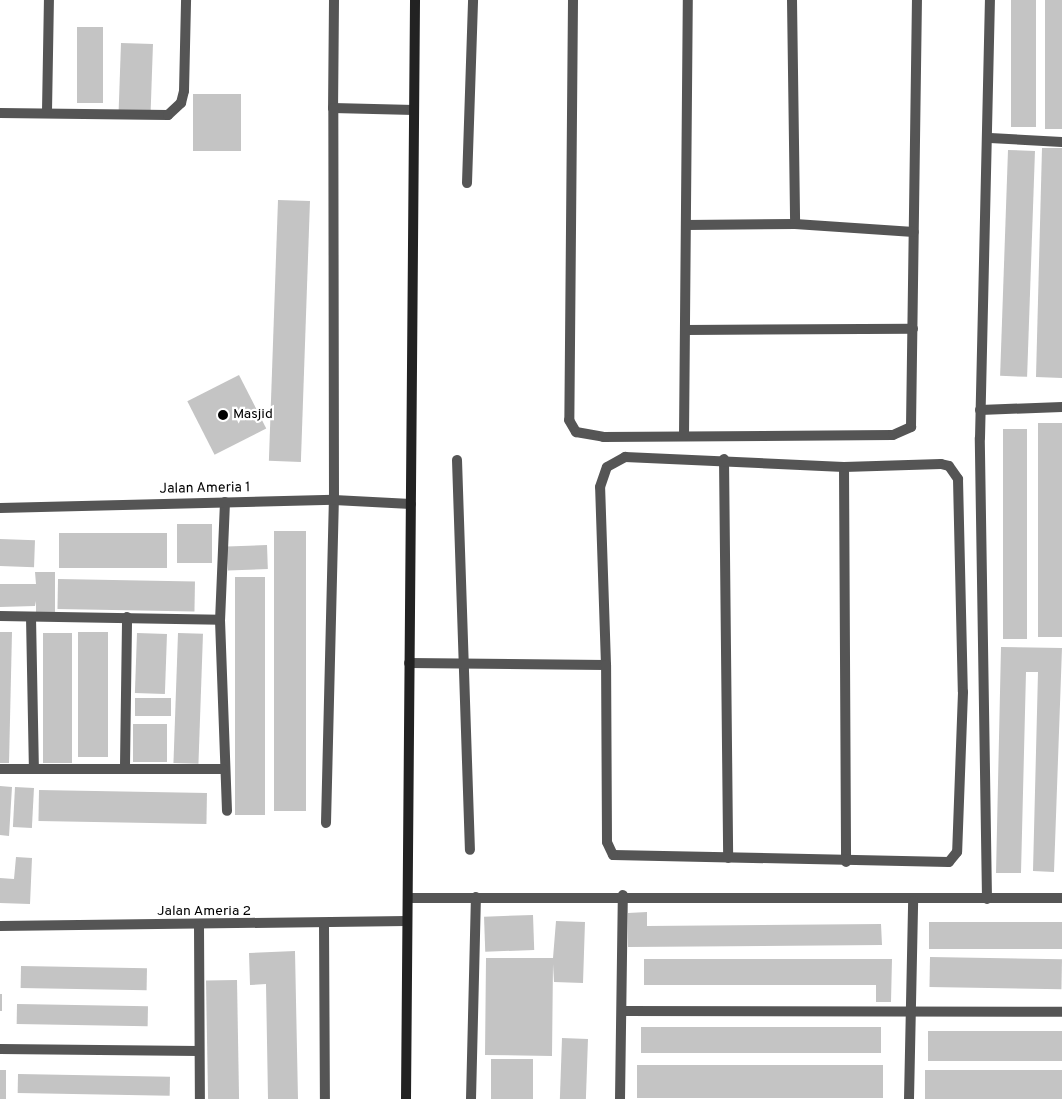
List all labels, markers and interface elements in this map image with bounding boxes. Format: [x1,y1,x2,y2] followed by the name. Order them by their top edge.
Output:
[233,407,273,423] place label: Masjid
[217,409,229,421] marker: Masjid
[159,480,251,498] street label: Jalan Ameria 1
[157,904,251,920] street label: Jalan Ameria 2

